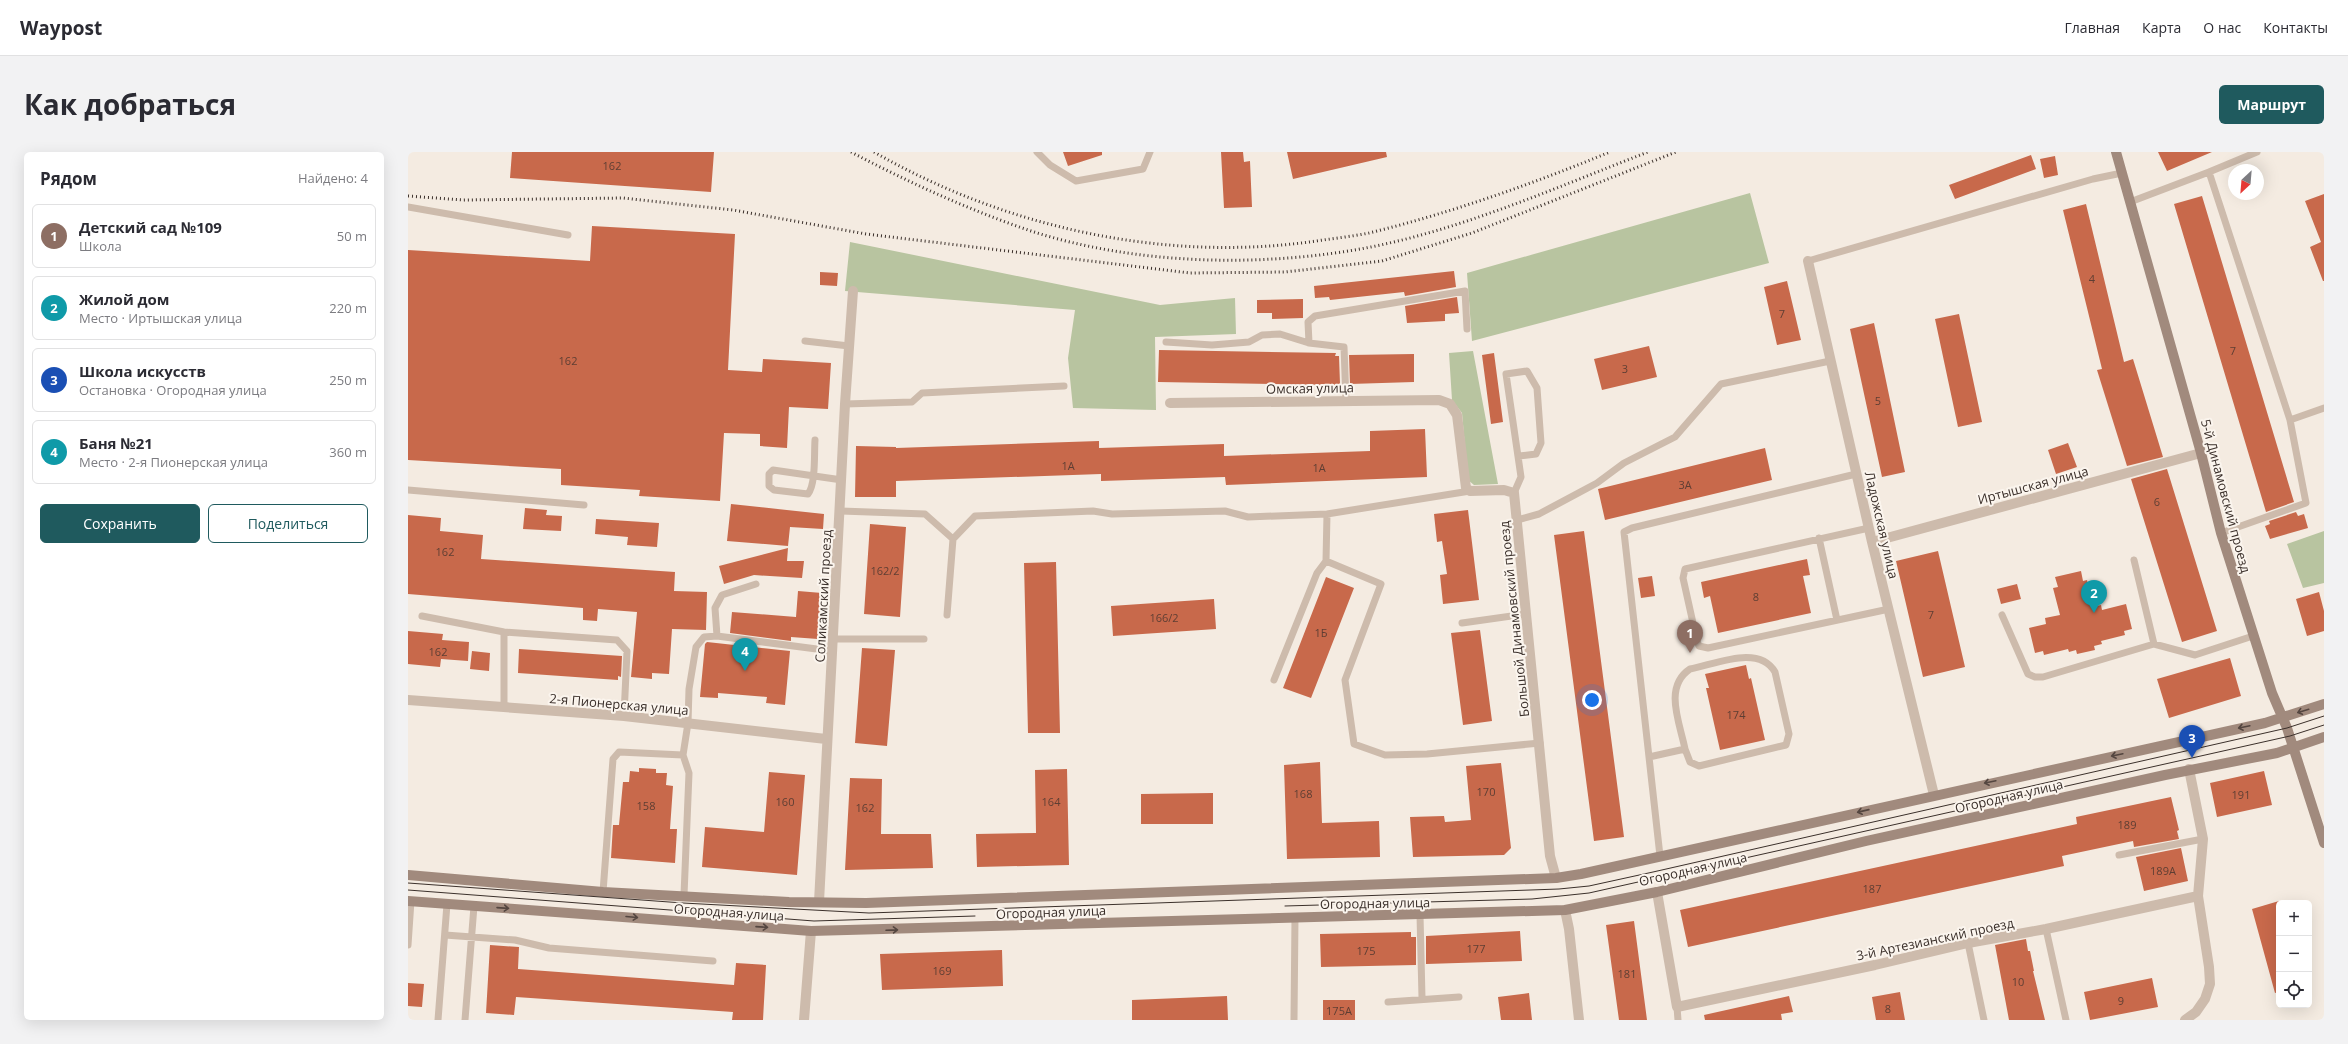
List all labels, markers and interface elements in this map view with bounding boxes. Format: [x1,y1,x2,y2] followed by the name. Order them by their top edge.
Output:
[20,15,102,41] text: Waypost
[2065,18,2120,37] text: Главная
[2142,18,2181,37] text: Карта
[2203,18,2241,37] text: О нас
[2263,18,2328,37] text: Контакты
[24,85,236,123] text: Как добраться
[2219,85,2324,124] button: Маршрут
[603,158,621,173] house number: 162
[2228,164,2264,200] north arrow
[40,167,97,190] text: Рядом
[298,169,368,187] text: Найдено: 4
[79,217,222,237] text: Детский сад №109
[50,227,58,245] text: 1
[337,227,367,245] text: 50 m
[79,237,122,255] text: Школа
[2089,271,2096,286] house number: 4
[79,289,170,309] text: Жилой дом
[50,299,58,317] text: 2
[329,299,367,317] text: 220 m
[1779,306,1785,321] house number: 7
[79,309,242,327] text: Место · Иртышская улица
[2230,343,2236,358] house number: 7
[559,353,577,368] house number: 162
[79,361,206,381] text: Школа искусств
[1622,361,1628,376] house number: 3
[50,371,58,389] text: 3
[329,371,367,389] text: 250 m
[1266,378,1354,398] street label: Омская улица
[79,381,267,399] text: Остановка · Огородная улица
[1875,393,1881,408] house number: 5
[2197,417,2255,575] street label: 5-й Динамовский проезд
[79,433,153,453] text: Баня №21
[50,443,58,461] text: 4
[329,443,367,461] text: 360 m
[79,453,268,471] text: Место · 2-я Пионерская улица
[1061,458,1075,473] house number: 1А
[1312,460,1326,475] house number: 1А
[1976,462,2090,508] street label: Иртышская улица
[1861,470,1903,580] street label: Ладожская улица
[1678,477,1692,492] house number: 3А
[2154,494,2160,509] house number: 6
[40,504,200,543] button: Сохранить
[208,504,368,543] button: Поделиться
[1495,520,1533,718] street label: Большой Динамовский проезд
[811,529,835,663] street label: Соликамский проезд
[436,544,454,559] house number: 162
[870,563,900,578] house number: 162/2
[2081,580,2107,613] pin: 2
[1753,589,1759,604] house number: 8
[1928,607,1934,622] house number: 7
[1149,610,1179,625] house number: 166/2
[1677,620,1703,653] pin: 1
[1314,625,1328,640] house number: 1Б
[732,638,758,671] pin: 4
[429,644,447,659] house number: 162
[549,689,689,719] street label: 2-я Пионерская улица
[1582,690,1602,710] your location
[1727,707,1746,722] house number: 174
[2297,708,2310,715] one-way arrow
[2238,724,2251,732] one-way arrow
[2179,725,2205,758] pin: 3
[2111,751,2124,759] one-way arrow
[1953,775,2065,817] street label: Огородная улица
[1984,779,1997,787] one-way arrow
[1477,784,1495,799] house number: 170
[1294,786,1312,801] house number: 168
[2232,787,2250,802] house number: 191
[776,794,794,809] house number: 160
[1042,794,1061,809] house number: 164
[637,798,655,813] house number: 158
[856,800,874,815] house number: 162
[1857,807,1870,815] one-way arrow
[2118,817,2136,832] house number: 189
[1637,848,1749,890] street label: Огородная улица
[2150,863,2176,878] house number: 189А
[1863,881,1881,896] house number: 187
[1320,893,1430,913] street label: Огородная улица
[673,899,785,925] street label: Огородная улица
[2276,900,2312,1008] map controls
[2276,900,2312,936] button: +
[996,901,1106,923] street label: Огородная улица
[496,904,509,911] one-way arrow
[1855,913,2016,964] street label: 3-й Артезианский проезд
[625,914,638,921] one-way arrow
[755,924,768,931] one-way arrow
[885,926,898,933] one-way arrow
[2276,936,2312,972] button: −
[1467,941,1485,956] house number: 177
[1357,943,1375,958] house number: 175
[933,963,951,978] house number: 169
[1618,966,1636,981] house number: 181
[2276,972,2312,1008] button: locate
[2012,974,2024,989] house number: 10
[2118,993,2124,1008] house number: 9
[1885,1001,1891,1016] house number: 8
[1326,1003,1352,1018] house number: 175А

